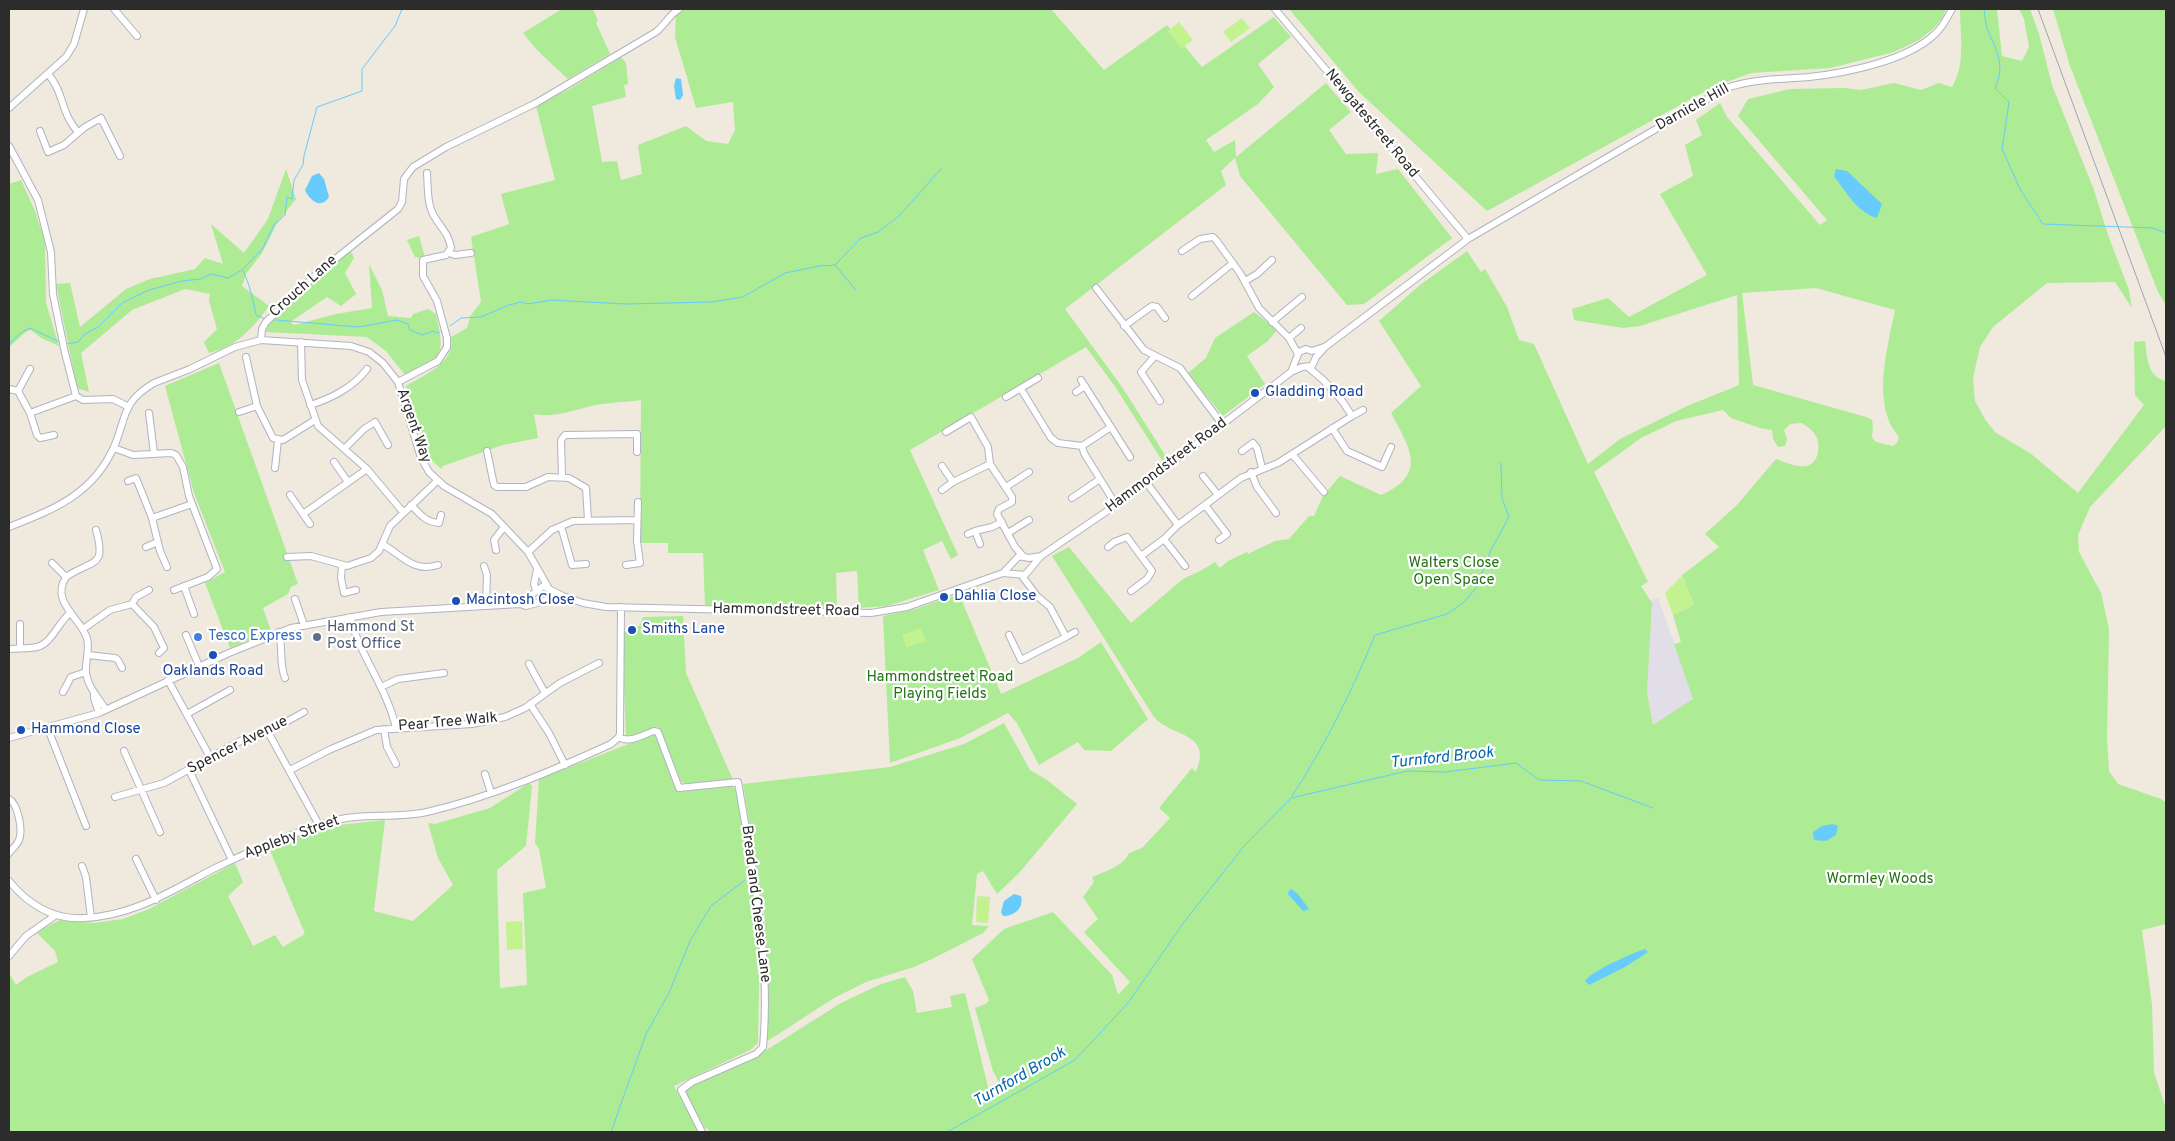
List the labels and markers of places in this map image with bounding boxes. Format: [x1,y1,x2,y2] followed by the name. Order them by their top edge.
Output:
[1265,384,1363,402] place label: Gladding Road
[1249,387,1261,399] marker: Gladding Road
[954,588,1036,606] place label: Dahlia Close
[938,591,950,603] marker: Dahlia Close
[466,592,575,610] place label: Macintosh Close
[450,595,462,607] marker: Macintosh Close
[327,619,414,654] place label: Hammond St Post Office
[642,621,725,639] place label: Smiths Lane
[626,624,638,636] marker: Smiths Lane
[208,628,302,646] place label: Tesco Express
[192,631,204,643] marker: Tesco Express
[311,631,323,643] marker: Hammond St Post Office
[207,649,219,661] marker: Oaklands Road
[163,663,263,681] place label: Oaklands Road
[31,721,141,739] place label: Hammond Close
[15,724,27,736] marker: Hammond Close

